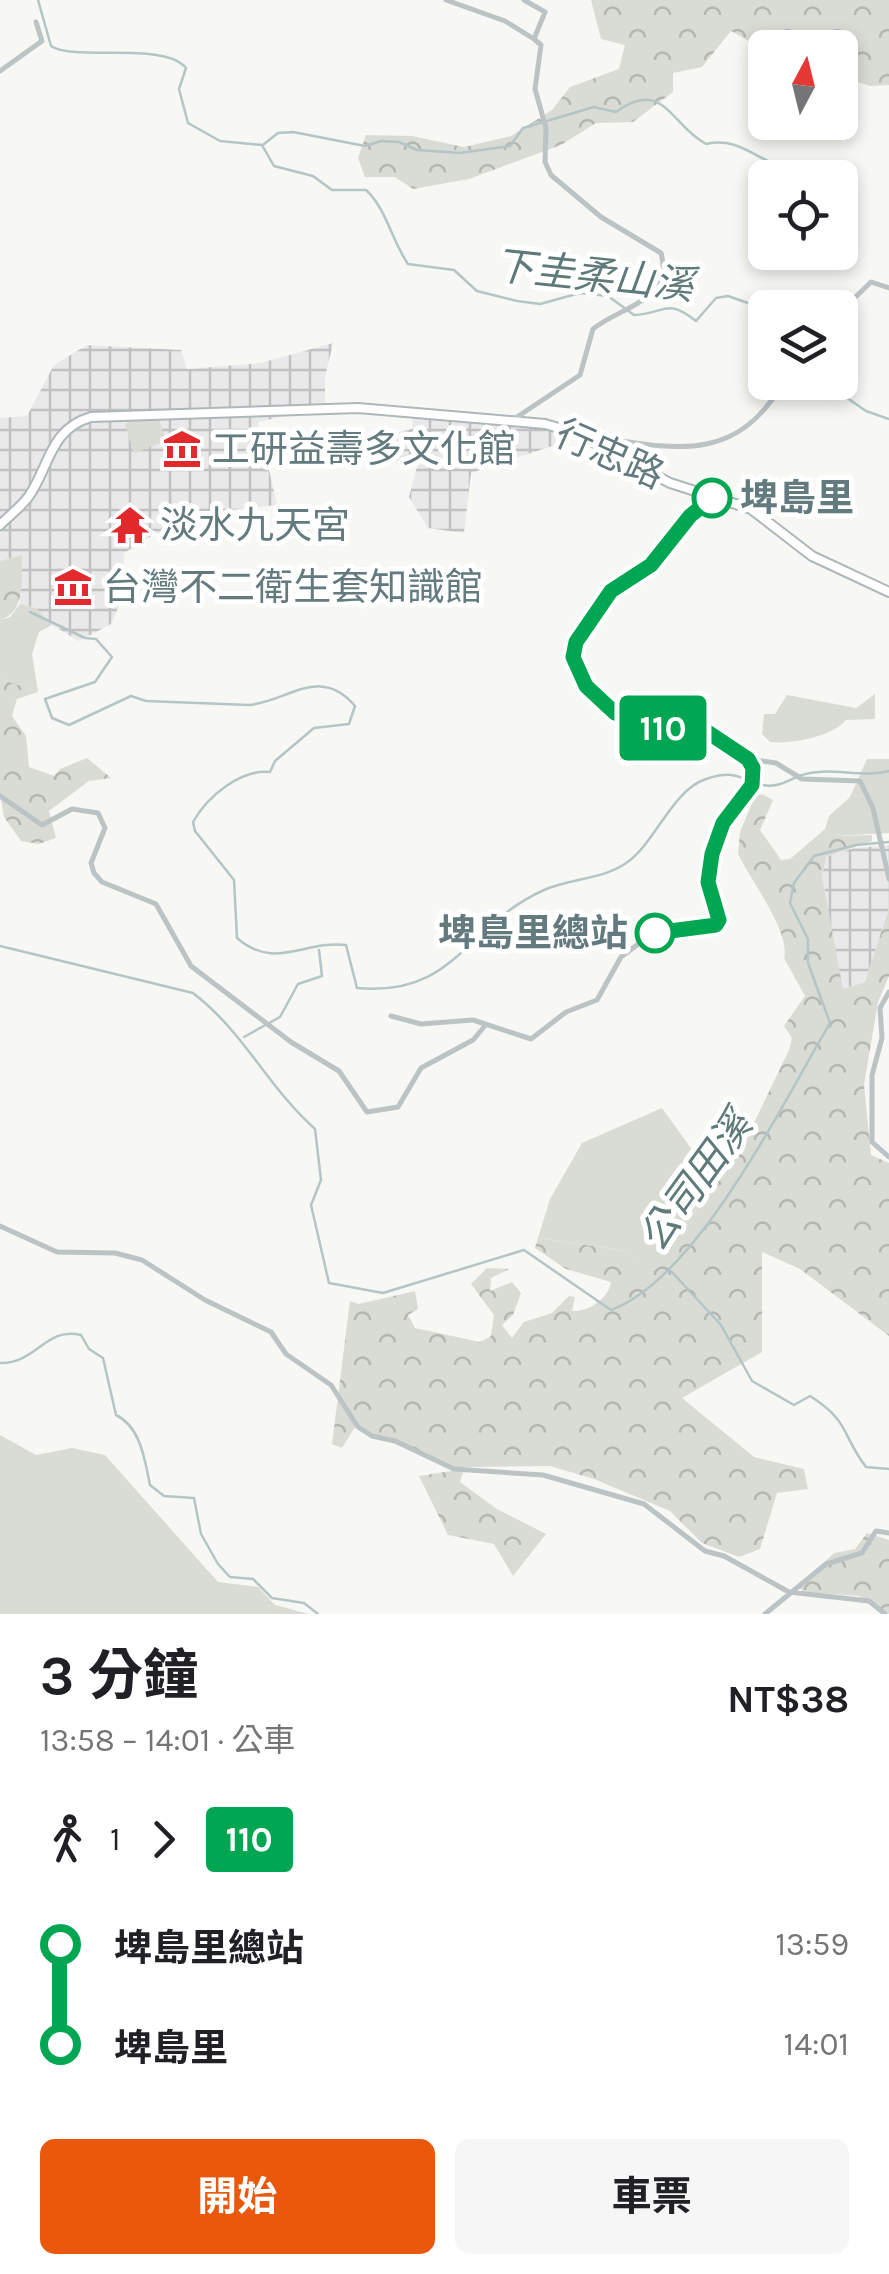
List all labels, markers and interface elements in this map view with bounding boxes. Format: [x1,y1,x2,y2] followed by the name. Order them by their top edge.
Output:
[748,30,858,140] north arrow
[748,30,858,400] map controls
[748,160,858,270] button: locate
[492,242,701,310] water label: 下圭柔山溪
[748,290,858,400] button: layers
[549,411,671,498] street label: 行忠路
[212,427,516,472] place label: 工研益壽多文化館
[161,428,203,470] museum icon: 工研益壽多文化館
[740,476,854,521] place label: 埤島里
[693,479,731,517] marker: 埤島里
[160,503,350,548] place label: 淡水九天宮
[109,504,151,546] temple icon: 淡水九天宮
[103,565,483,610] place label: 台灣不二衛生套知識館
[52,566,94,608] museum icon: 台灣不二衛生套知識館
[606,696,720,760] line badge: 110
[639,708,687,749] text: 110
[438,911,628,956] place label: 埤島里總站
[636,914,674,952] marker: 埤島里總站
[629,1099,764,1260] water label: 公司田溪
[40,1644,198,1708] text: 3 分鐘
[727,1677,849,1722] text: NT$38
[40,1722,295,1759] text: 13:58 – 14:01 · 公車
[40,1812,95,1867] icon: walk
[136,1812,191,1867] icon: forward
[226,1819,273,1860] text: 110
[110,1821,121,1858] text: 1
[114,1926,304,1971] text: 埤島里總站
[776,1926,849,1963] text: 13:59
[114,2026,228,2071] text: 埤島里
[784,2026,849,2063] text: 14:01
[40,2139,435,2254] button: 開始
[455,2139,849,2254] button: 車票

